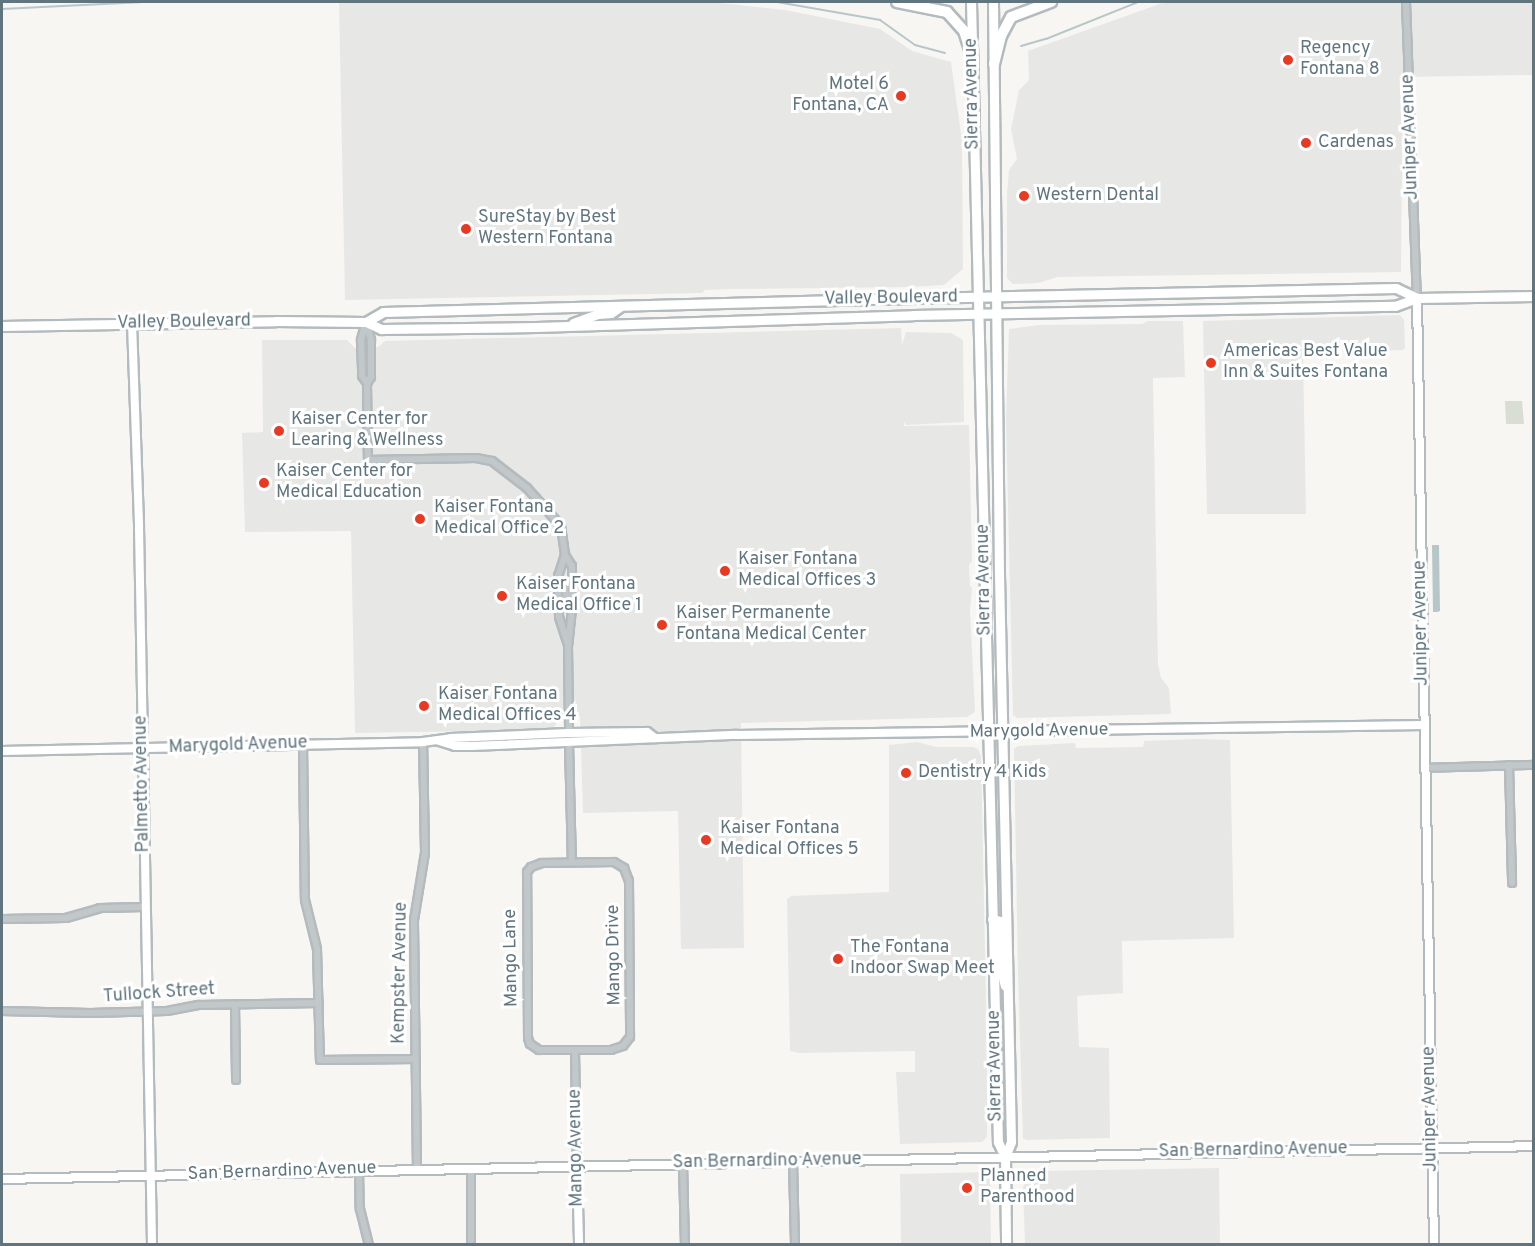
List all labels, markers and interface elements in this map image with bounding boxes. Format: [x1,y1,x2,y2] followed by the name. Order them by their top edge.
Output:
[961,37,985,151] street label: Sierra Avenue
[1300,39,1380,82] place label: Regency Fontana 8
[1281,53,1295,67] marker: Regency Fontana 8
[1398,73,1424,201] street label: Juniper Avenue
[792,75,889,118] place label: Motel 6 Fontana, CA
[894,89,908,103] marker: Motel 6 Fontana, CA
[1318,132,1394,154] place label: Cardenas
[1299,136,1313,150] marker: Cardenas
[1036,185,1159,207] place label: Western Dental
[1017,189,1031,203] marker: Western Dental
[478,208,616,250] place label: SureStay by Best Western Fontana
[459,222,473,236] marker: SureStay by Best Western Fontana
[824,287,958,311] street label: Valley Boulevard
[117,311,251,335] street label: Valley Boulevard
[1223,342,1388,385] place label: Americas Best Value Inn & Suites Fontana
[1204,356,1218,370] marker: Americas Best Value Inn & Suites Fontana
[291,410,444,452] place label: Kaiser Center for Learing & Wellness
[272,424,286,438] marker: Kaiser Center for Learing & Wellness
[276,462,422,504] place label: Kaiser Center for Medical Education
[257,476,271,490] marker: Kaiser Center for Medical Education
[434,498,564,540] place label: Kaiser Fontana Medical Office 2
[411,510,429,528] marker: Kaiser Fontana Medical Office 2
[973,523,997,637] street label: Sierra Avenue
[738,550,876,592] place label: Kaiser Fontana Medical Offices 3
[1410,560,1434,686] street label: Juniper Avenue
[716,562,734,580] marker: Kaiser Fontana Medical Offices 3
[516,575,642,618] place label: Kaiser Fontana Medical Office 1
[493,587,511,605] marker: Kaiser Fontana Medical Office 1
[676,604,866,646] place label: Kaiser Permanente Fontana Medical Center
[653,616,671,634] marker: Kaiser Permanente Fontana Medical Center
[438,685,577,728] place label: Kaiser Fontana Medical Offices 4
[415,697,433,715] marker: Kaiser Fontana Medical Offices 4
[131,715,155,853] street label: Palmetto Avenue
[969,720,1109,744] street label: Marygold Avenue
[168,733,308,759] street label: Marygold Avenue
[918,762,1047,784] place label: Dentistry 4 Kids
[899,766,913,780] marker: Dentistry 4 Kids
[720,819,859,862] place label: Kaiser Fontana Medical Offices 5
[697,831,715,849] marker: Kaiser Fontana Medical Offices 5
[389,901,413,1045] street label: Kempster Avenue
[603,904,627,1006] street label: Mango Drive
[500,909,524,1007] street label: Mango Lane
[850,938,995,980] place label: The Fontana Indoor Swap Meet
[831,952,845,966] marker: The Fontana Indoor Swap Meet
[102,979,216,1009] street label: Tullock Street
[984,1009,1008,1123] street label: Sierra Avenue
[1419,1046,1443,1172] street label: Juniper Avenue
[565,1089,589,1207] street label: Mango Avenue
[1158,1139,1348,1163] street label: San Bernardino Avenue
[672,1150,862,1174] street label: San Bernardino Avenue
[187,1158,377,1186] street label: San Bernardino Avenue
[980,1167,1075,1210] place label: Planned Parenthood
[958,1179,976,1197] marker: Planned Parenthood

